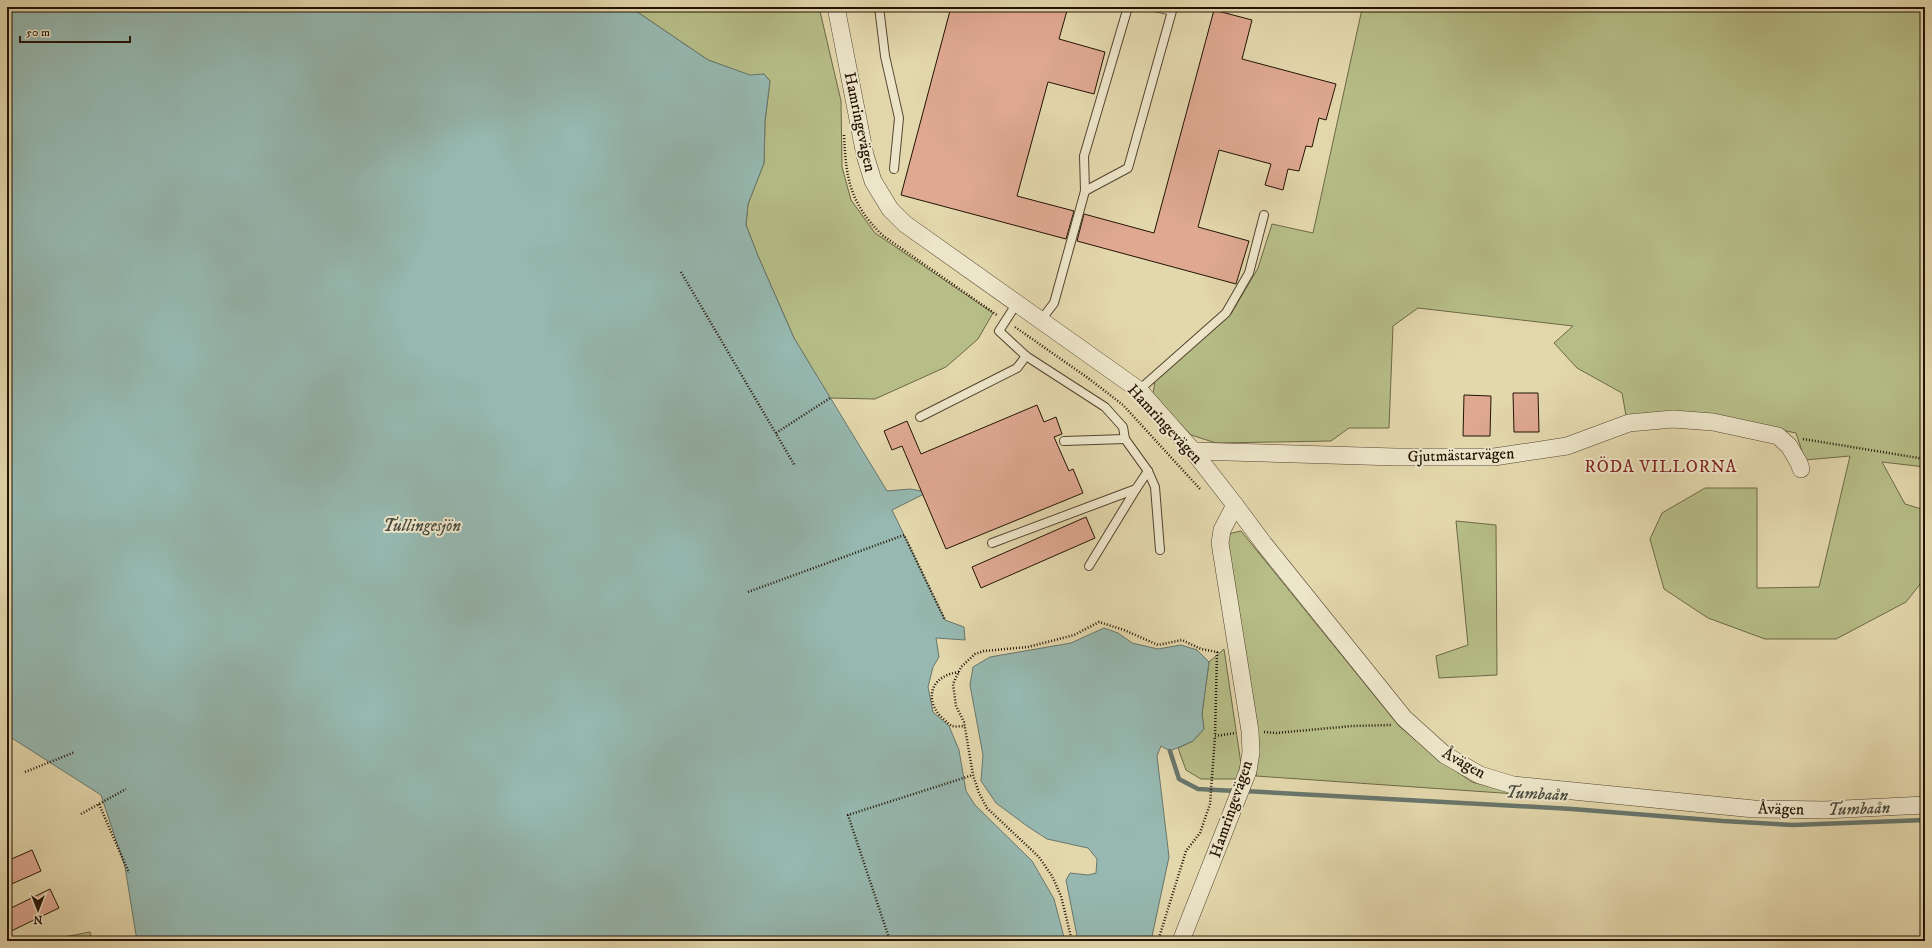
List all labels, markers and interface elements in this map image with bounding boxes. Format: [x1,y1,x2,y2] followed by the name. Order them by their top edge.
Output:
[20,18,130,44] scale bar
[26,25,50,40] text: 50 m
[840,70,880,174] street label: Hamringevägen
[1123,380,1207,468] street label: Hamringevägen
[1407,443,1515,467] street label: Gjutmästarvägen
[1585,456,1737,478] district label: RÖDA VILLORNA
[383,515,461,537] water label: Tullingesjön
[1439,743,1490,783] street label: Åvägen
[1205,757,1257,860] street label: Hamringevägen
[1505,781,1569,807] water label: Tumbaån
[1827,797,1891,821] water label: Tumbaån
[1758,799,1805,819] street label: Åvägen
[18,890,58,930] north arrow
[33,912,43,926] text: N

